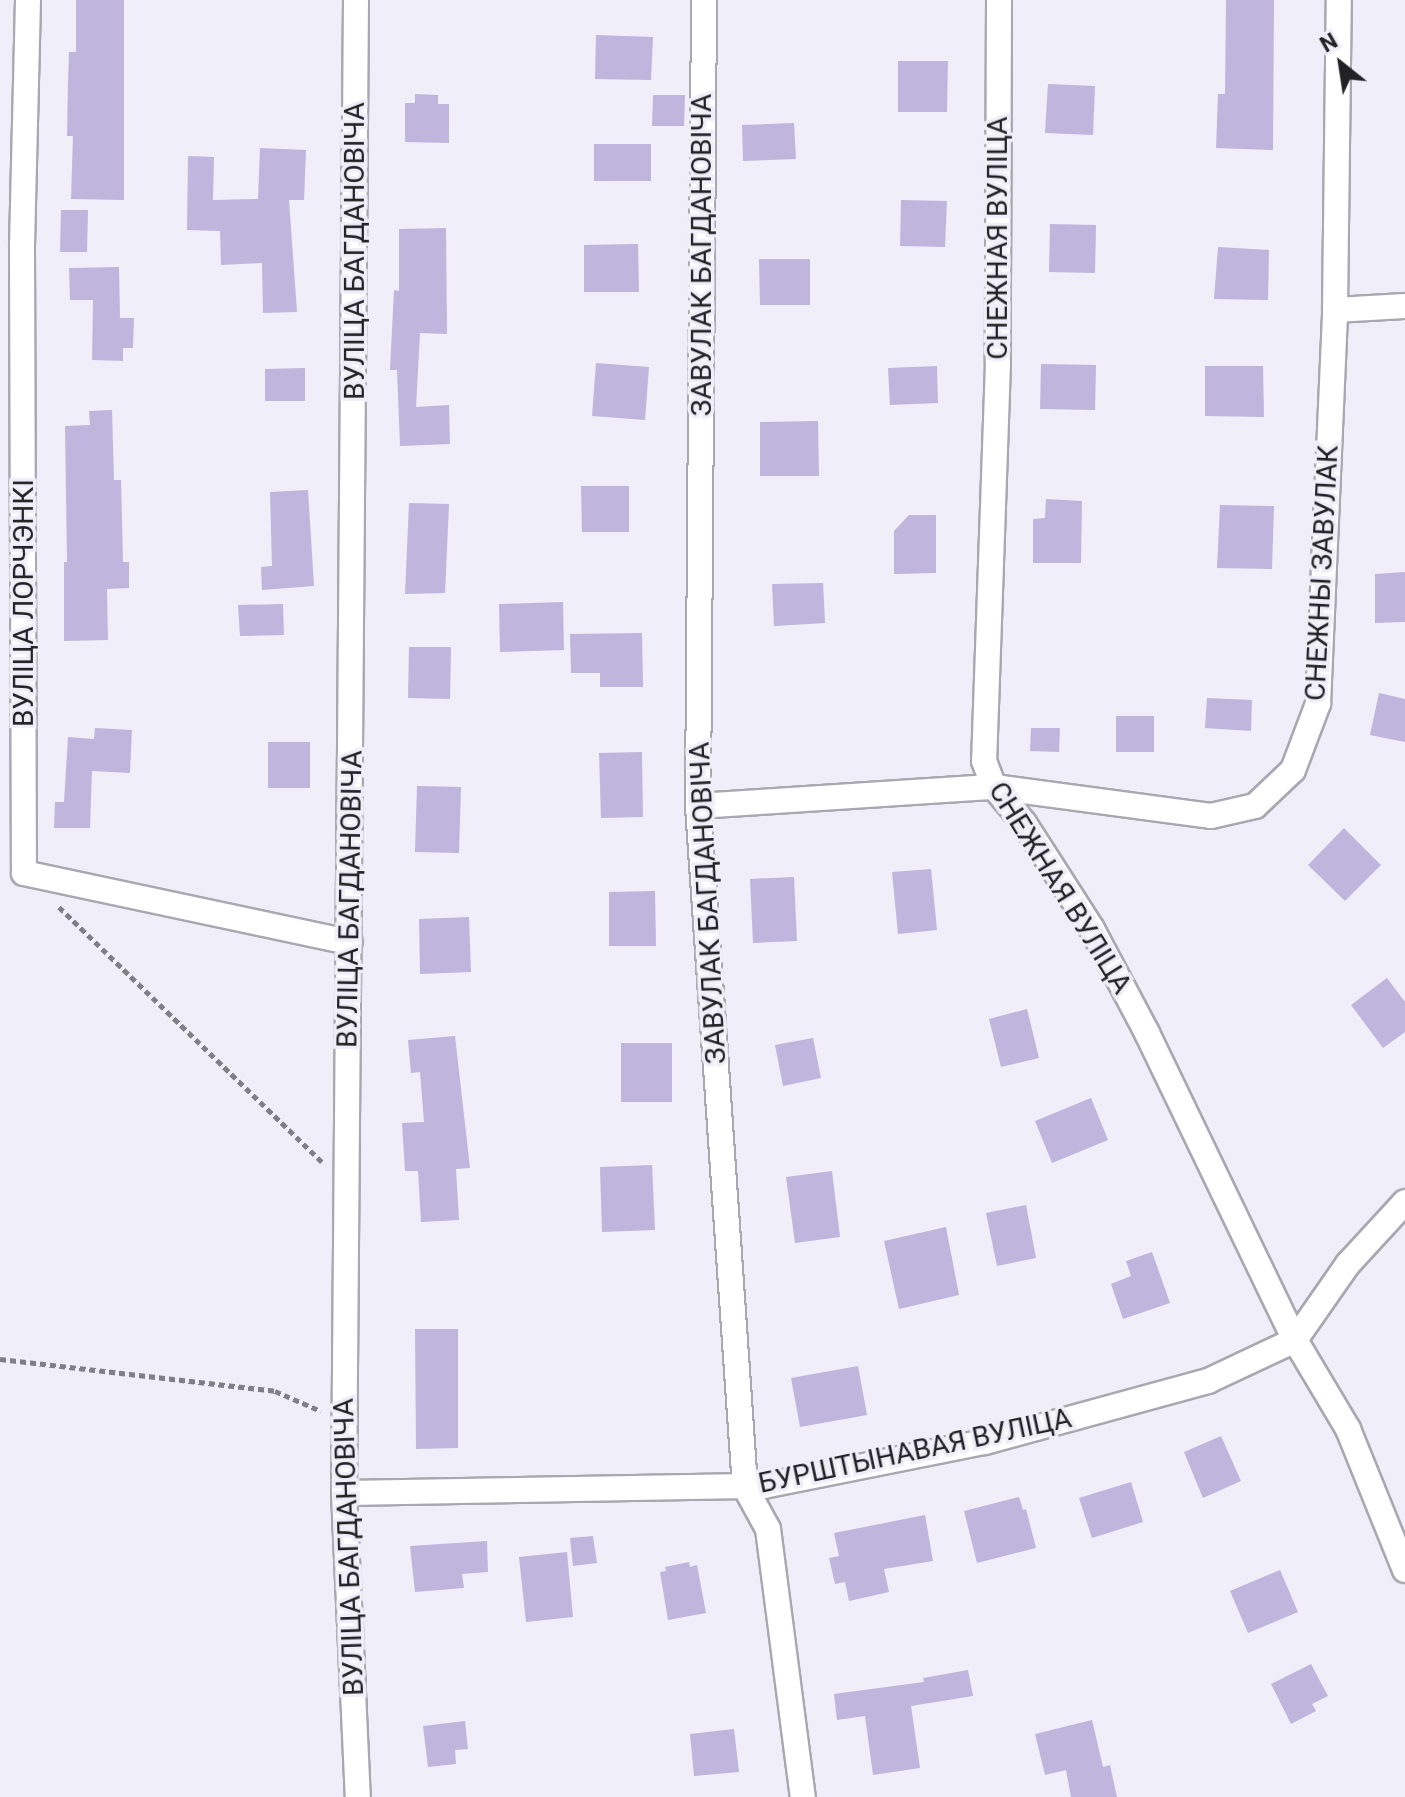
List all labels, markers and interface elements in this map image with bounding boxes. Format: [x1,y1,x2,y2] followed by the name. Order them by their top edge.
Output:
[1301,24,1381,104] north arrow
[1316,28,1342,57] text: N
[685,94,719,416] street label: ЗАВУЛАК БАГДАНОВІЧА
[338,102,372,400] street label: ВУЛІЦА БАГДАНОВІЧА
[981,116,1015,360] street label: СНЕЖНАЯ ВУЛІЦА
[1299,444,1345,702] street label: СНЕЖНЫ ЗАВУЛАК
[7,479,41,727] street label: ВУЛІЦА ЛОРЧЭНКІ
[683,741,733,1065] street label: ЗАВУЛАК БАГДАНОВІЧА
[331,750,369,1048] street label: ВУЛІЦА БАГДАНОВІЧА
[981,776,1139,1000] street label: СНЕЖНАЯ ВУЛІЦА
[327,1398,371,1696] street label: ВУЛІЦА БАГДАНОВІЧА
[755,1401,1075,1501] street label: БУРШТЫНАВАЯ ВУЛІЦА

